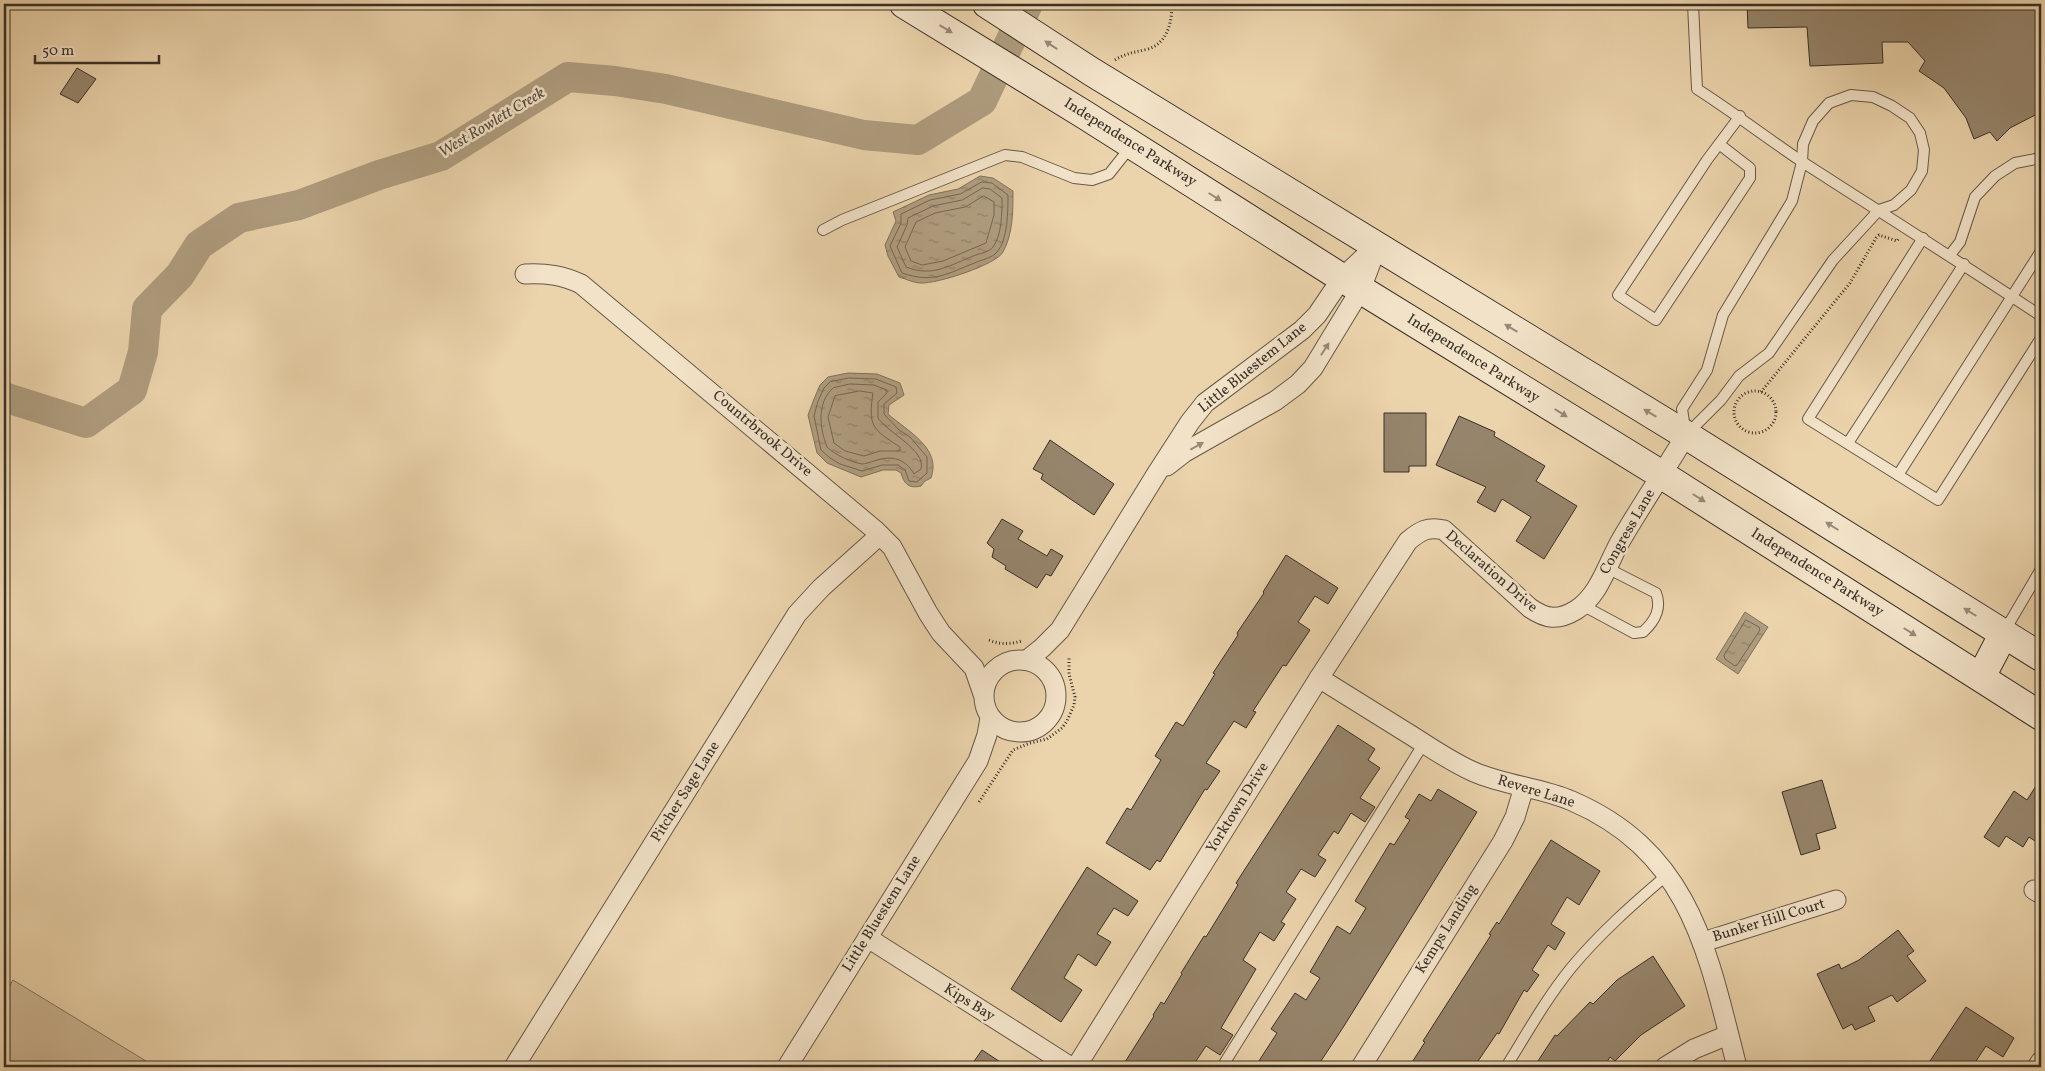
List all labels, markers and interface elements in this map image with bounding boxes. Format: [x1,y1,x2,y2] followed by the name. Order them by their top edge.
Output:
[939,25,952,34] one-way arrow
[35,32,159,64] scale bar
[1045,40,1058,50] one-way arrow
[42,41,74,62] text: 50 m
[435,82,550,163] water label: West Rowlett Creek
[1059,93,1201,193] street label: Independence Parkway
[1208,192,1221,202] one-way arrow
[1402,309,1544,409] street label: Independence Parkway
[1194,318,1312,418] street label: Little Bluestem Lane
[1505,323,1518,332] one-way arrow
[1321,343,1330,356] one-way arrow
[707,386,817,482] street label: Countrbrook Drive
[1554,408,1567,417] one-way arrow
[1643,408,1656,417] one-way arrow
[1190,442,1205,450] one-way arrow
[1595,485,1661,579] street label: Congress Lane
[1692,494,1705,503] one-way arrow
[1826,522,1839,531] one-way arrow
[1746,523,1888,623] street label: Independence Parkway
[1440,526,1542,618] street label: Declaration Drive
[1964,608,1977,617] one-way arrow
[1903,627,1917,637] one-way arrow
[646,737,726,847] street label: Pitcher Sage Lane
[1202,758,1274,858] street label: Yorktown Drive
[1495,770,1577,814] street label: Revere Lane
[838,852,926,976] street label: Little Bluestem Lane
[1411,880,1483,978] street label: Kemps Landing
[1710,894,1828,948] street label: Bunker Hill Court
[939,979,999,1027] street label: Kips Bay

